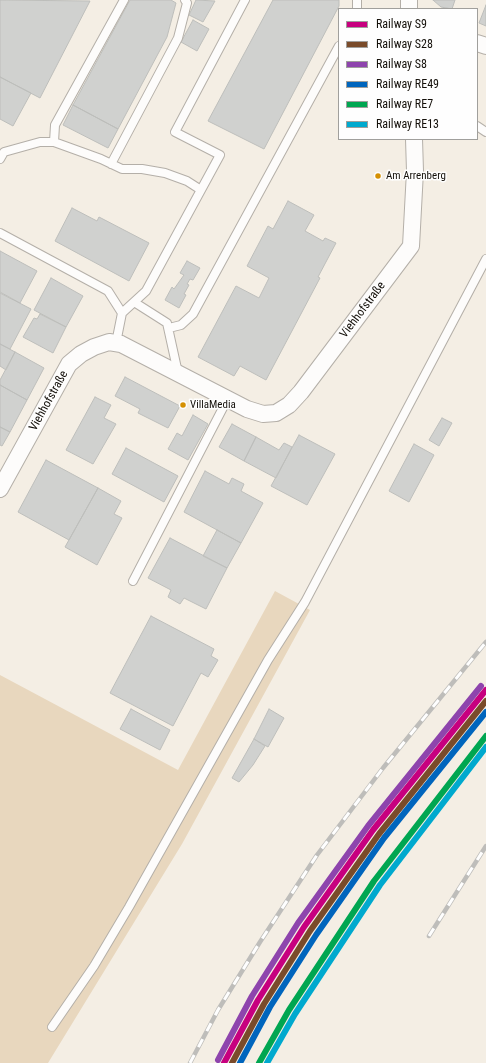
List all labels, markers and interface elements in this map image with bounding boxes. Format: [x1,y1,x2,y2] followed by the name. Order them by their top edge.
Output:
[338,8,478,140] legend
[376,17,427,31] text: Railway S9
[376,37,433,51] text: Railway S28
[376,57,427,71] text: Railway S8
[376,77,439,91] text: Railway RE49
[376,97,433,111] text: Railway RE7
[376,117,439,131] text: Railway RE13
[386,169,446,183] place label: Am Arrenberg
[373,171,383,181] marker: Am Arrenberg
[337,279,389,341] street label: Viehhofstraße
[27,368,71,434] street label: Viehhofstraße
[190,398,236,412] place label: VillaMedia
[178,400,188,410] marker: VillaMedia

